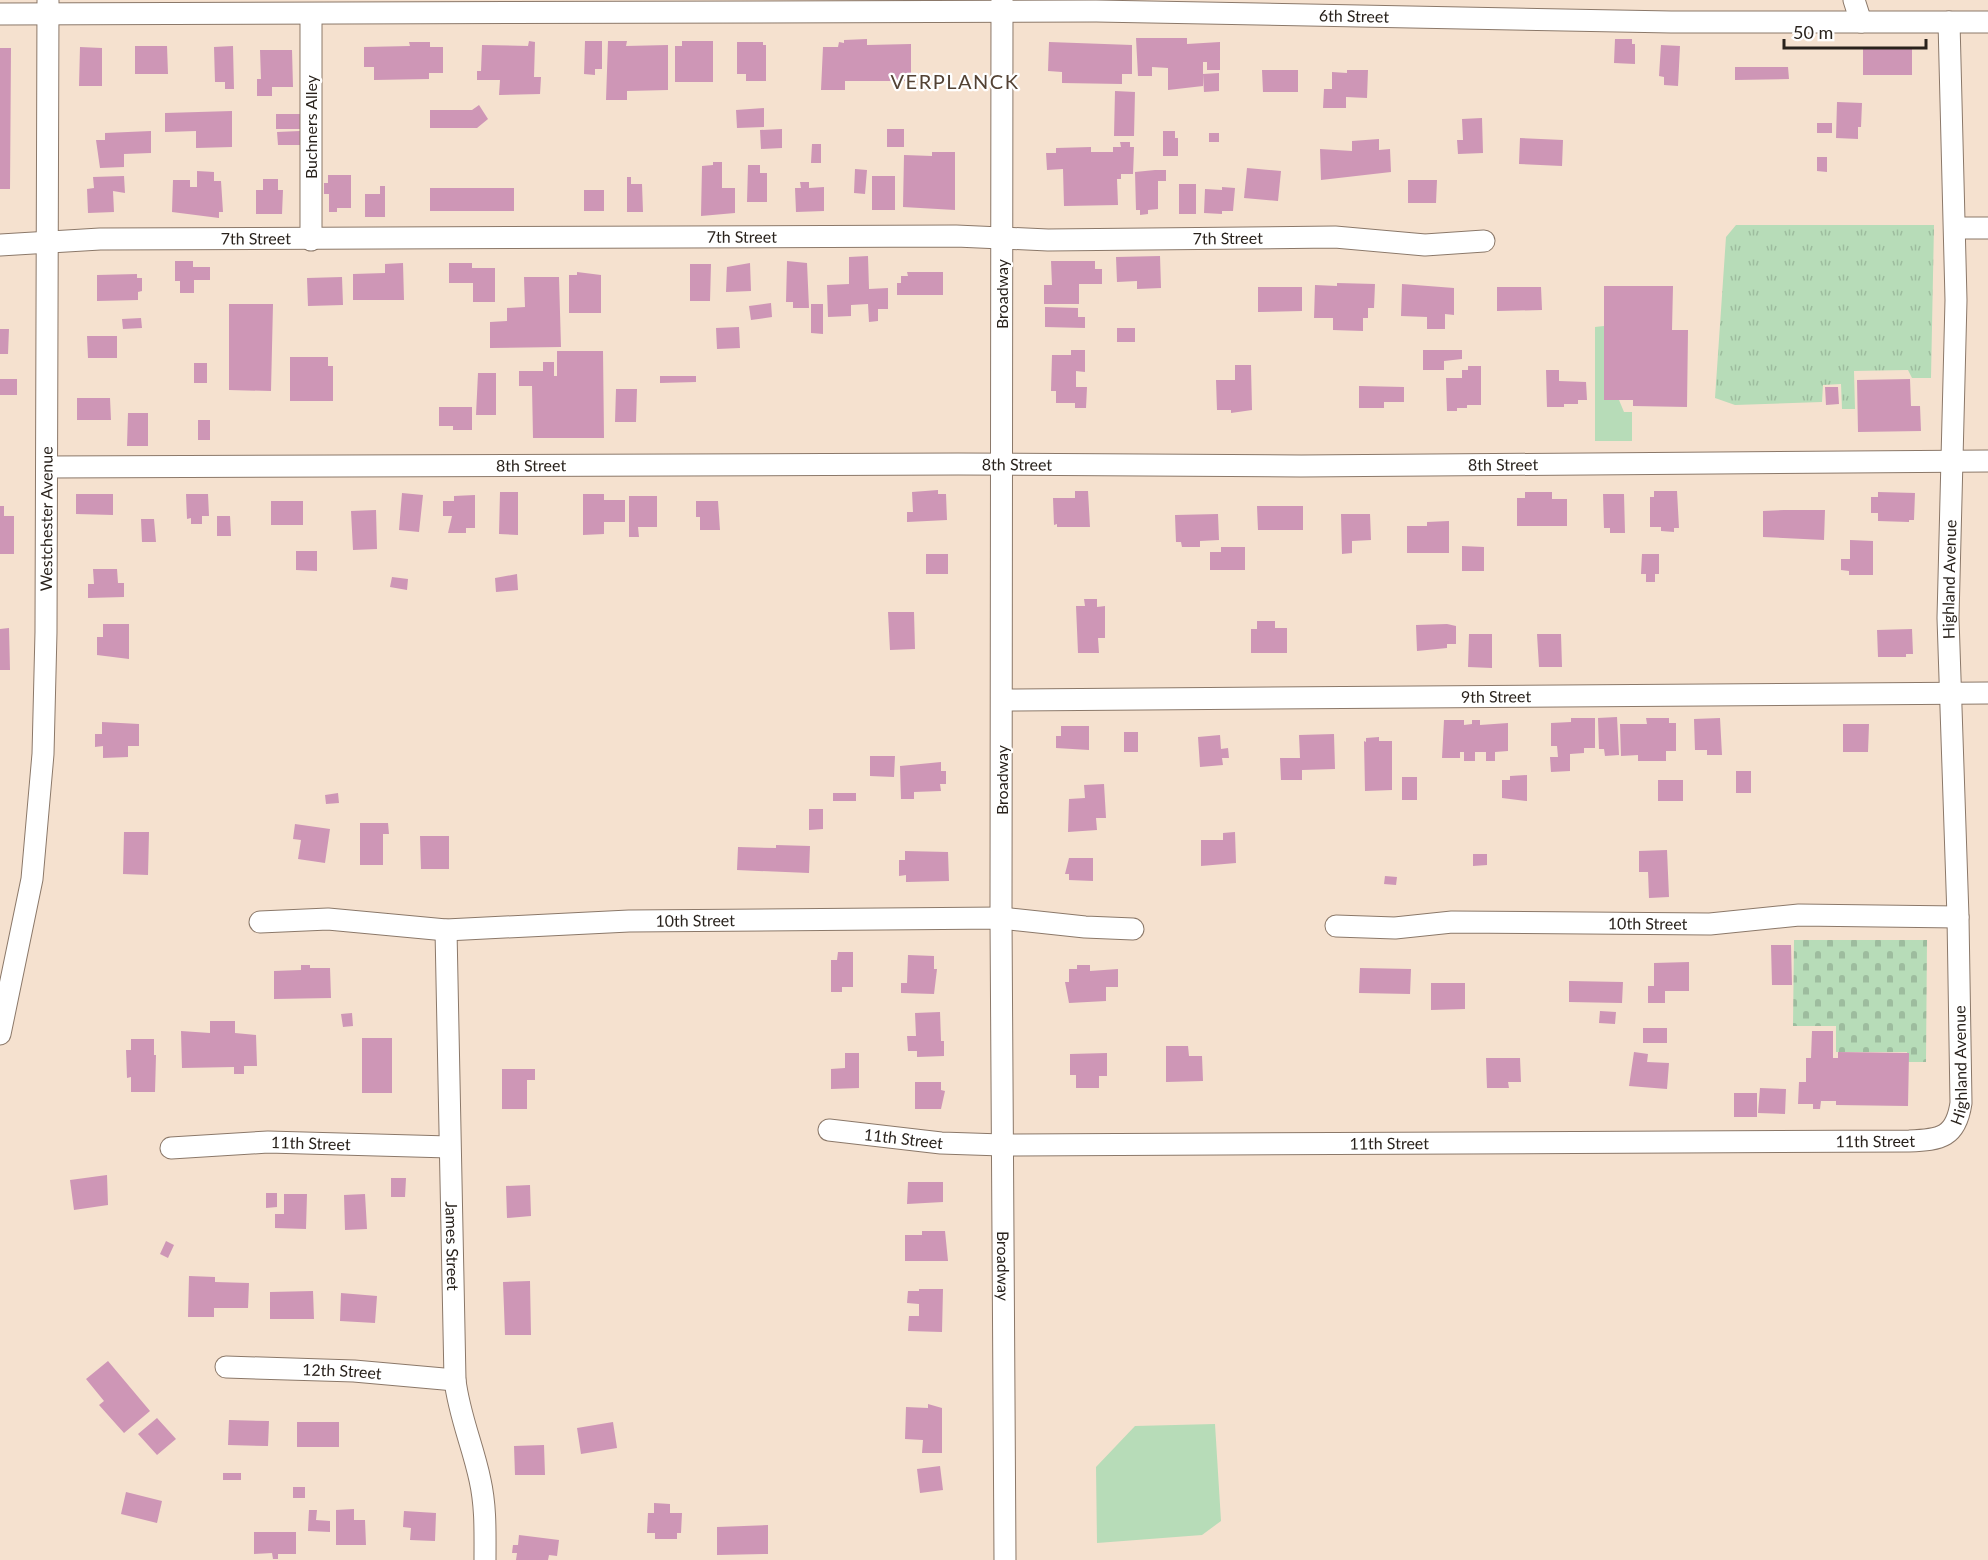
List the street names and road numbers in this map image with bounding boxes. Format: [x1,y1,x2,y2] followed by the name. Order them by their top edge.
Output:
[1319,5,1390,26] street label: 6th Street
[301,74,320,179] street label: Buchners Alley
[707,227,777,246] street label: 7th Street
[221,228,291,248] street label: 7th Street
[1192,228,1263,247] street label: 7th Street
[992,258,1011,329] street label: Broadway
[36,446,56,591] street label: Westchester Avenue
[982,454,1052,474] street label: 8th Street
[1468,454,1538,474] street label: 8th Street
[496,455,566,475] street label: 8th Street
[1938,519,1959,639] street label: Highland Avenue
[1461,686,1531,706] street label: 9th Street
[992,744,1011,815] street label: Broadway
[655,910,735,930] street label: 10th Street
[1608,913,1688,933] street label: 10th Street
[1946,1005,1970,1127] street label: Highland Avenue
[863,1124,944,1152] street label: 11th Street
[1835,1131,1916,1150] street label: 11th Street
[271,1132,351,1153] street label: 11th Street
[1349,1133,1429,1152] street label: 11th Street
[442,1201,463,1291] street label: James Street
[994,1231,1013,1302] street label: Broadway
[302,1359,383,1382] street label: 12th Street

